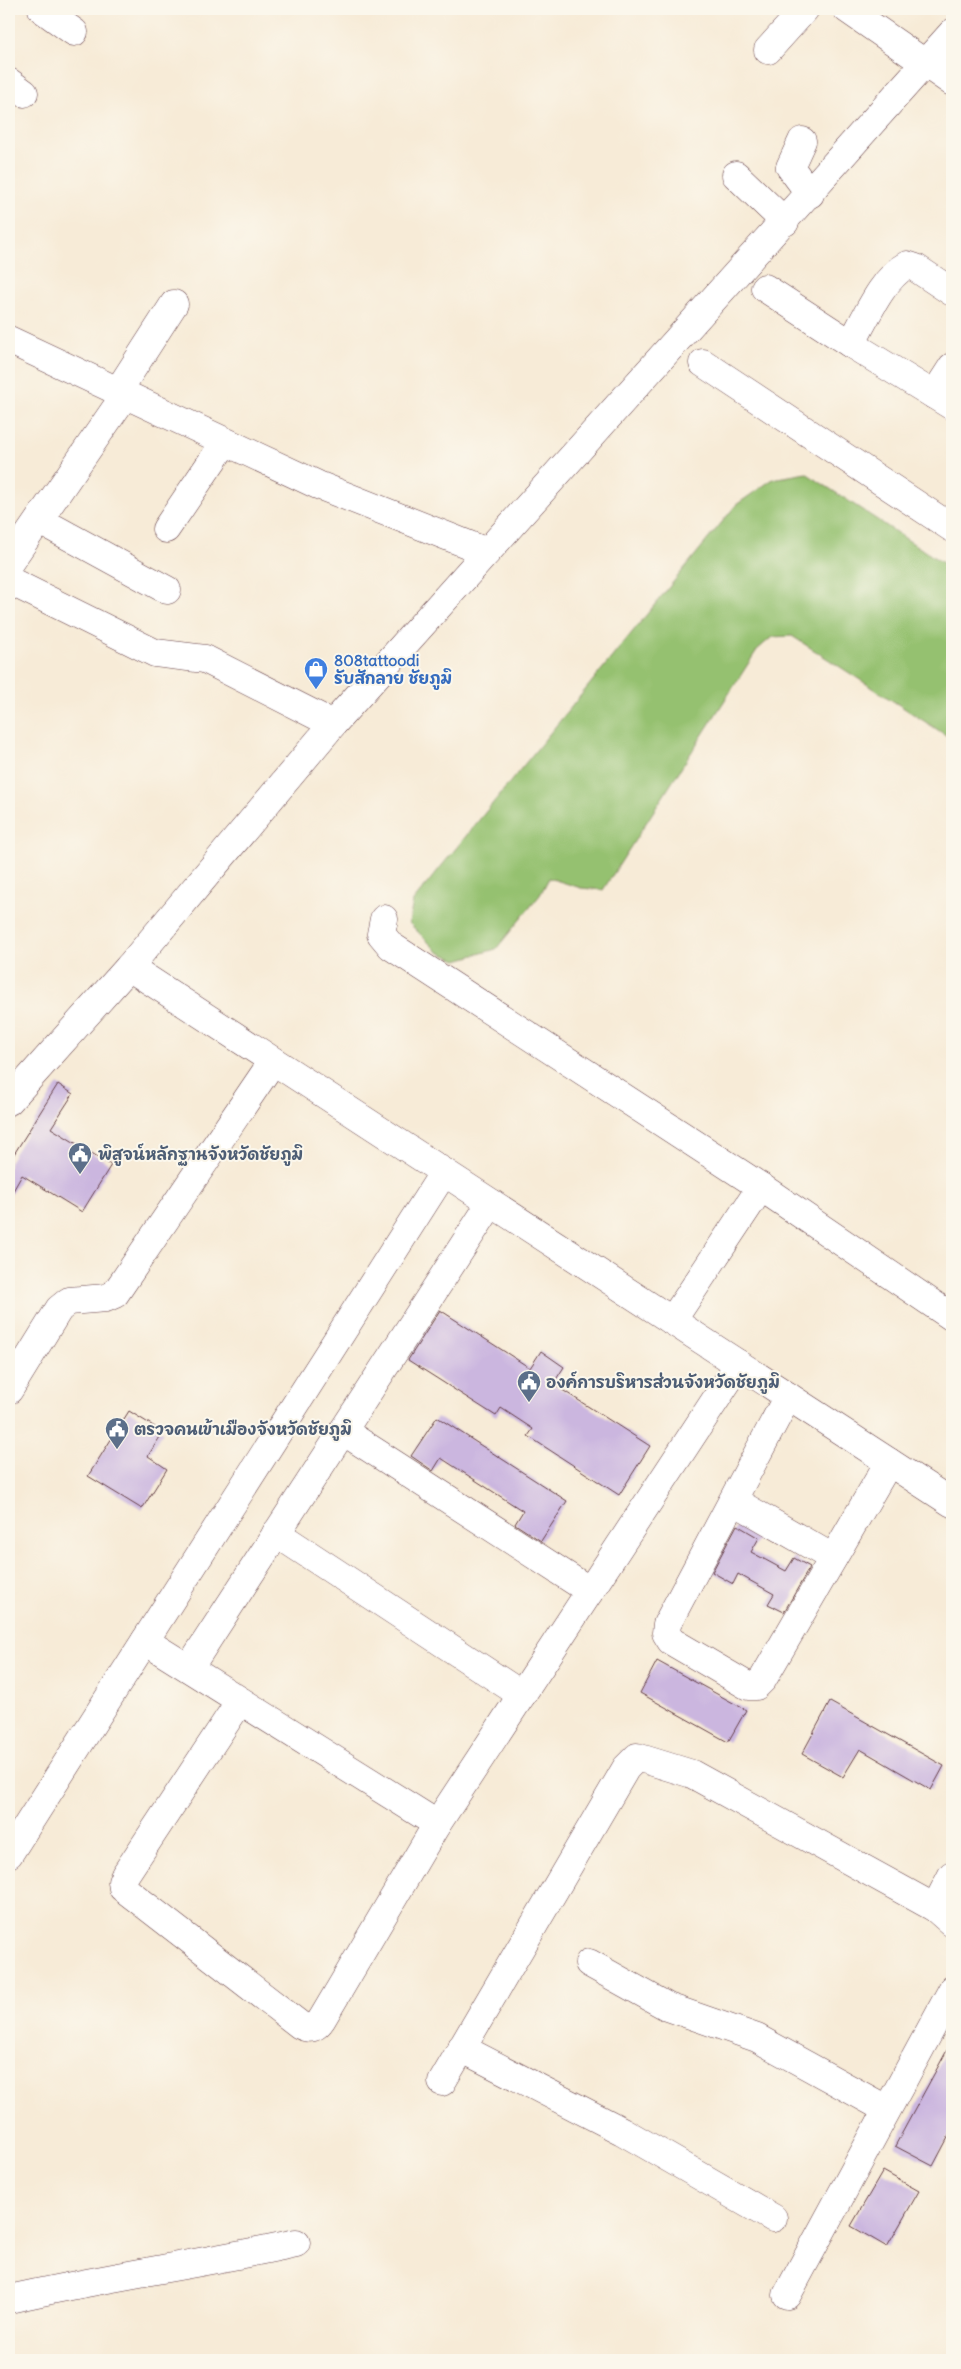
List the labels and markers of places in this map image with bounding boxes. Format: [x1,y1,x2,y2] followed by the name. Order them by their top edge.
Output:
[334,650,452,690] place label: 808tattoodi รับสักลาย ชัยภูมิ
[303,656,329,690] shop icon: 808tattoodi รับสักลาย ชัยภูมิ
[67,1141,93,1175] public building icon: พิสูจน์หลักฐานจังหวัดชัยภูมิ
[98,1143,303,1166] place label: พิสูจน์หลักฐานจังหวัดชัยภูมิ
[516,1369,542,1403] public building icon: องค์การบริหารส่วนจังหวัดชัยภูมิ
[546,1371,780,1394] place label: องค์การบริหารส่วนจังหวัดชัยภูมิ
[104,1416,130,1450] public building icon: ตรวจคนเข้าเมืองจังหวัดชัยภูมิ
[134,1418,352,1441] place label: ตรวจคนเข้าเมืองจังหวัดชัยภูมิ

